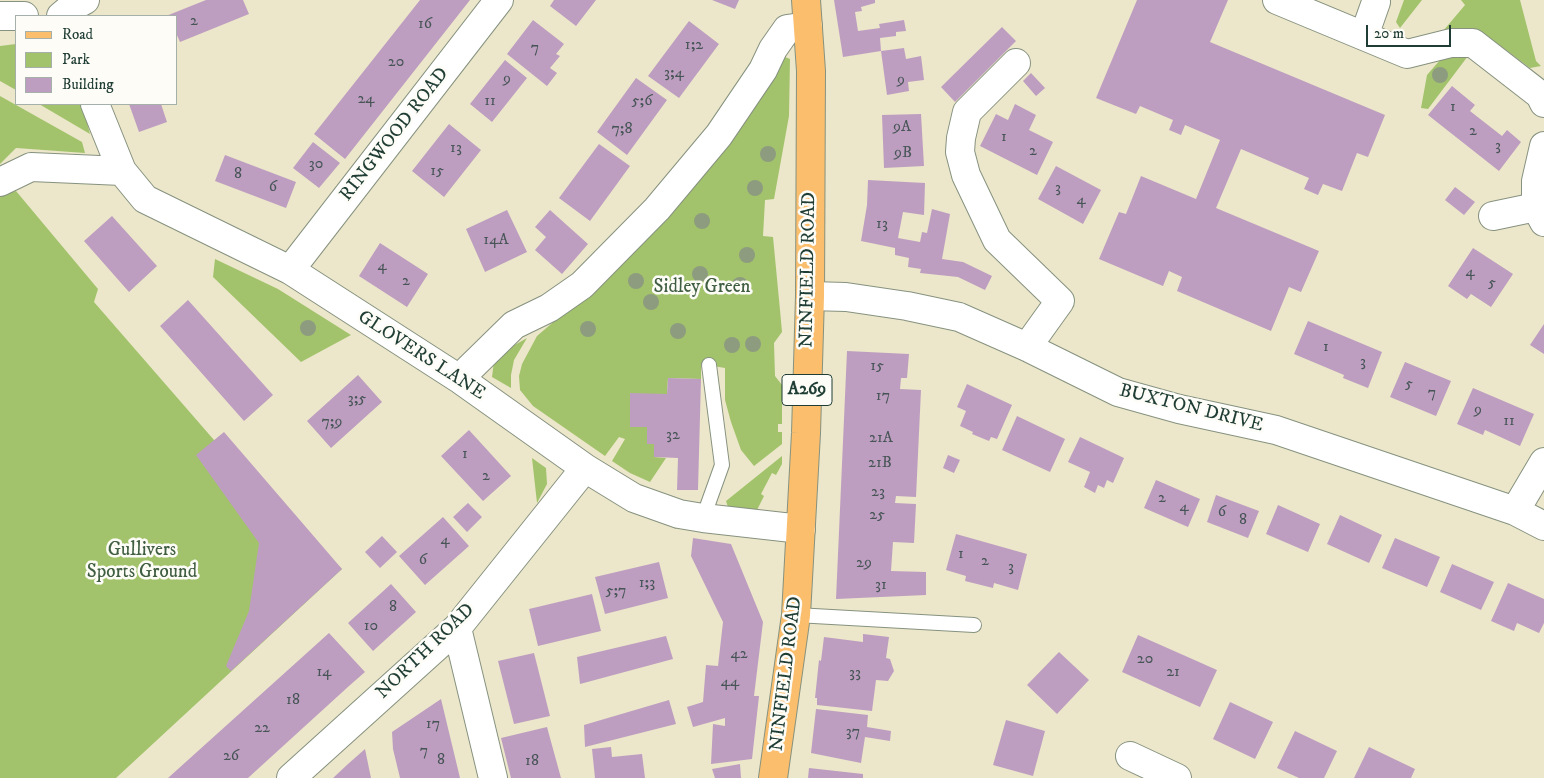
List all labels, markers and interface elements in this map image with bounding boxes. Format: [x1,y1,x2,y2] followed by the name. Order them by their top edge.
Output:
[190,12,198,32] house number: 2
[15,15,178,105] legend
[418,15,432,35] house number: 16
[1369,15,1454,47] scale bar
[1374,24,1404,43] text: 20 m
[62,25,93,44] text: Road
[685,36,703,56] house number: 1;2
[531,39,539,59] house number: 7
[62,50,90,69] text: Park
[388,53,404,73] house number: 20
[336,64,454,206] street label: RINGWOOD ROAD
[664,64,684,84] house number: 3;4
[503,70,511,90] house number: 9
[897,71,905,91] house number: 9
[62,75,114,94] text: Building
[357,90,375,110] house number: 24
[484,92,496,112] house number: 11
[632,92,652,112] house number: 5;6
[1450,98,1456,118] house number: 1
[893,118,911,138] house number: 9A
[611,120,633,140] house number: 7;8
[1469,122,1477,142] house number: 2
[1001,128,1007,148] house number: 1
[1495,137,1501,157] house number: 3
[450,139,462,159] house number: 13
[1029,142,1037,162] house number: 2
[894,144,912,164] house number: 9B
[309,155,323,175] house number: 30
[430,162,444,182] house number: 15
[234,165,242,185] house number: 8
[269,178,277,198] house number: 6
[1055,179,1061,199] house number: 3
[1076,191,1086,211] house number: 4
[796,192,822,348] street label: NINFIELD ROAD
[876,215,888,235] house number: 13
[483,231,509,251] house number: 14A
[377,257,387,277] house number: 4
[1465,263,1475,283] house number: 4
[402,272,410,292] house number: 2
[1488,274,1496,294] house number: 5
[654,277,750,299] park label: Sidley Green
[353,306,489,406] street label: GLOVERS LANE
[1323,338,1329,358] house number: 1
[1360,353,1366,373] house number: 3
[870,357,884,377] house number: 15
[782,374,832,406] road number: A269
[1405,375,1413,395] house number: 5
[1117,380,1265,438] street label: BUXTON DRIVE
[1428,384,1436,404] house number: 7
[876,387,890,407] house number: 17
[348,390,366,410] house number: 3;5
[1474,401,1482,421] house number: 9
[1503,412,1515,432] house number: 11
[321,413,343,433] house number: 7;9
[666,426,680,446] house number: 32
[869,429,893,449] house number: 21A
[462,445,468,465] house number: 1
[868,454,892,474] house number: 21B
[482,467,490,487] house number: 2
[871,483,885,503] house number: 23
[1158,489,1166,509] house number: 2
[1179,498,1189,518] house number: 4
[1218,503,1226,523] house number: 6
[869,506,885,526] house number: 25
[1239,511,1247,531] house number: 8
[440,531,450,551] house number: 4
[87,540,197,584] park label: Gullivers Sports Ground
[958,545,964,565] house number: 1
[419,551,427,571] house number: 6
[981,552,989,572] house number: 2
[856,554,872,574] house number: 29
[1008,558,1014,578] house number: 3
[639,574,655,594] house number: 1;3
[875,576,887,596] house number: 31
[605,582,627,602] house number: 5;7
[766,595,808,753] street label: NINFIELD ROAD
[389,598,397,618] house number: 8
[372,599,480,705] street label: NORTH ROAD
[364,617,378,637] house number: 10
[730,645,748,665] house number: 42
[1137,650,1153,670] house number: 20
[316,663,332,683] house number: 14
[1166,663,1180,683] house number: 21
[849,664,861,684] house number: 33
[721,673,739,693] house number: 44
[286,691,300,711] house number: 18
[426,715,440,735] house number: 17
[254,719,270,739] house number: 22
[846,723,860,743] house number: 37
[420,742,428,762] house number: 7
[223,747,239,767] house number: 26
[437,751,445,771] house number: 8
[525,752,539,772] house number: 18

